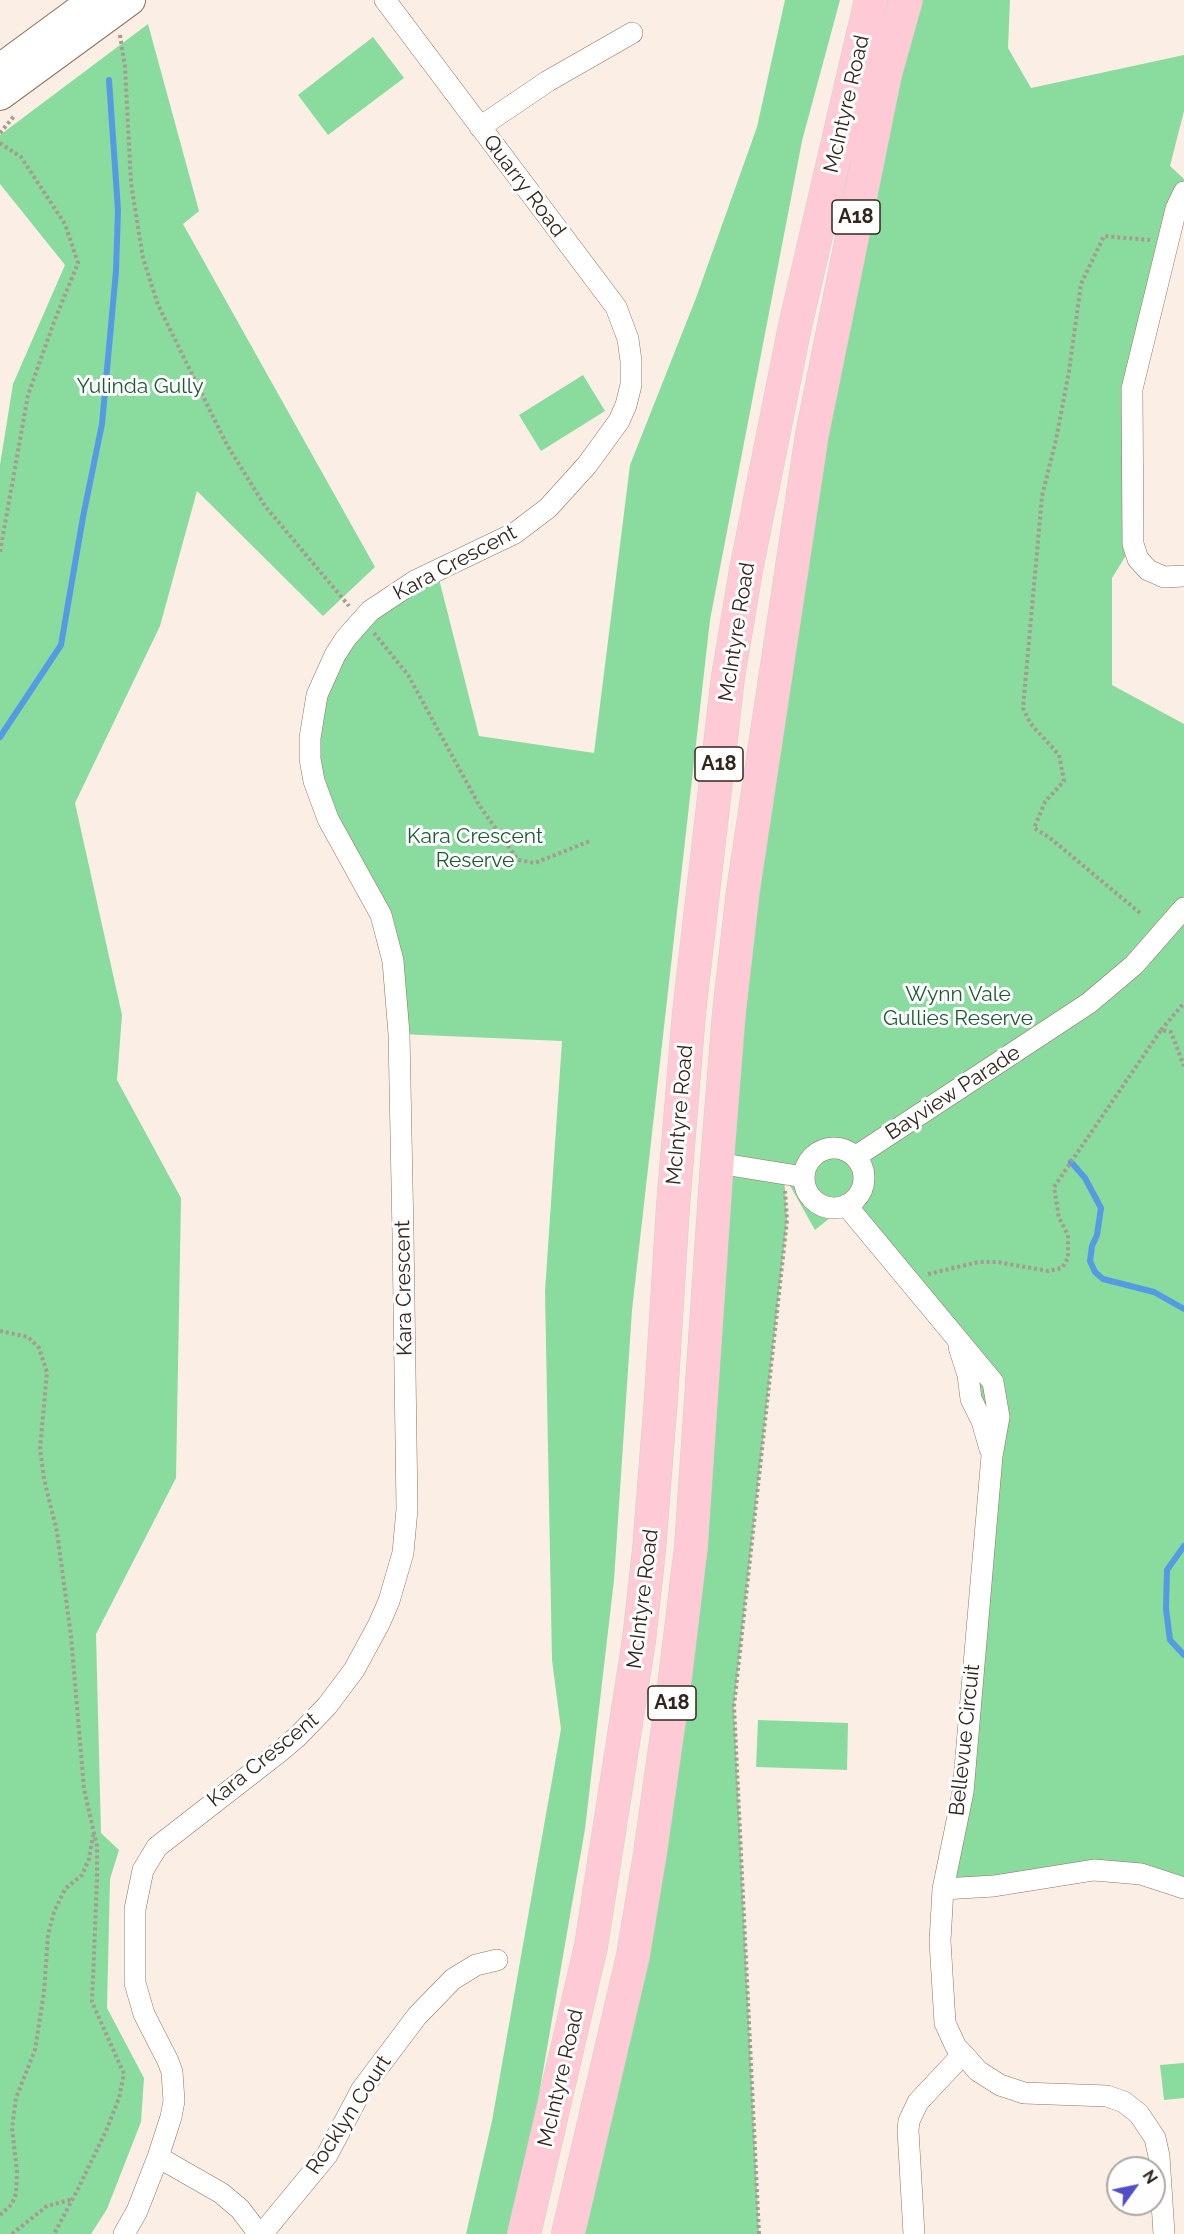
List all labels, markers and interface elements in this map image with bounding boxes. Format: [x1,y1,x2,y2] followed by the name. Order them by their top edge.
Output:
[819,33,875,175] street label: McIntyre Road
[477,130,571,242] street label: Quarry Road
[832,200,880,234] road number: A18
[76,374,204,400] park label: Yulinda Gully
[389,520,521,606] street label: Kara Crescent
[714,561,760,703] street label: McIntyre Road
[695,747,743,781] road number: A18
[407,824,543,874] park label: Kara Crescent Reserve
[883,982,1033,1032] park label: Wynn Vale Gullies Reserve
[881,1040,1025,1146] street label: Bayview Parade
[661,1044,699,1186] street label: McIntyre Road
[390,1220,418,1356] street label: Kara Crescent
[622,1528,664,1670] street label: McIntyre Road
[944,1663,986,1817] street label: Bellevue Circuit
[648,1686,696,1720] road number: A18
[202,1707,324,1813] street label: Kara Crescent
[533,2007,589,2149] street label: McIntyre Road
[301,2051,397,2179] street label: Rocklyn Court
[1106,2156,1166,2216] north arrow
[1139,2167,1161,2187] text: N

